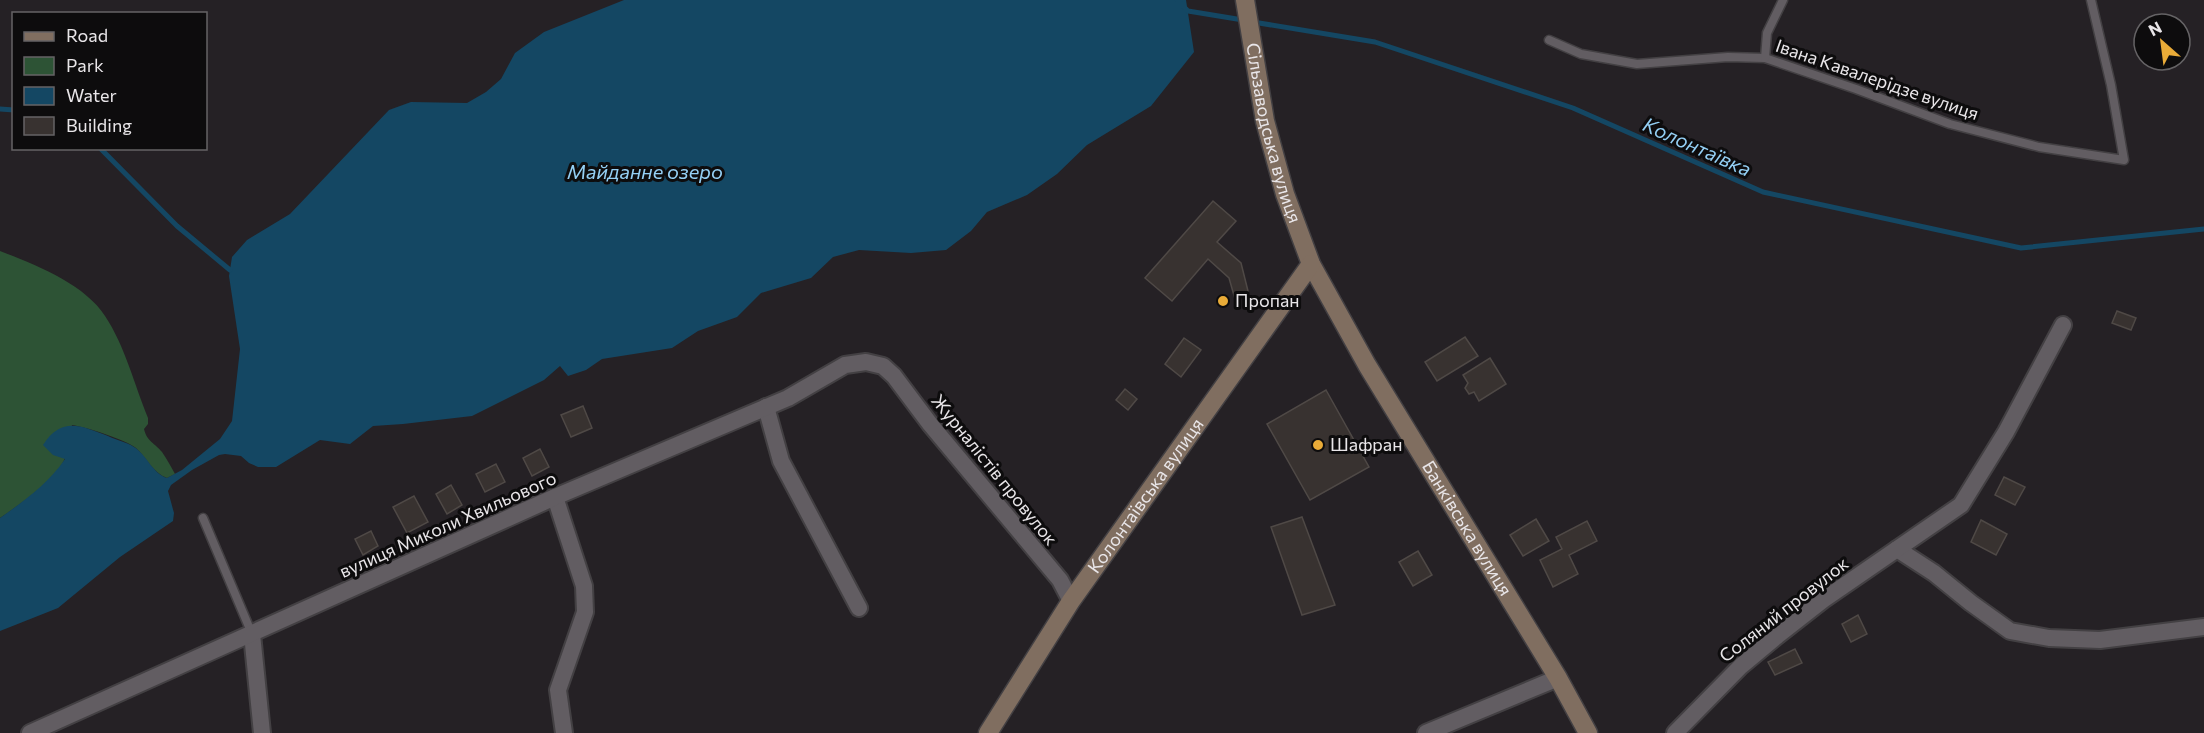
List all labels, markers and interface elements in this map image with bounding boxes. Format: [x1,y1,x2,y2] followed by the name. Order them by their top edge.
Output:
[12,12,207,150] legend
[2132,12,2192,72] north arrow
[2145,17,2164,40] text: N
[66,24,108,46] text: Road
[1773,34,1982,124] street label: Івана Кавалерідзе вулиця
[1242,41,1307,226] street label: Сільзаводська вулиця
[66,54,104,76] text: Park
[66,84,117,106] text: Water
[1640,112,1755,181] water label: Колонтаївка
[66,114,132,136] text: Building
[567,159,723,183] water label: Майданне озеро
[1235,289,1300,311] place label: Пропан
[1216,294,1230,308] marker: Пропан
[927,389,1063,550] street label: Журналістів провулок
[1082,414,1208,577] street label: Колонтаївська вулиця
[1330,433,1402,455] place label: Шафран
[1311,438,1325,452] marker: Шафран
[1418,456,1517,600] street label: Банківська вулиця
[336,466,559,582] street label: вулиця Миколи Хвильового
[1714,552,1853,666] street label: Соляний провулок

